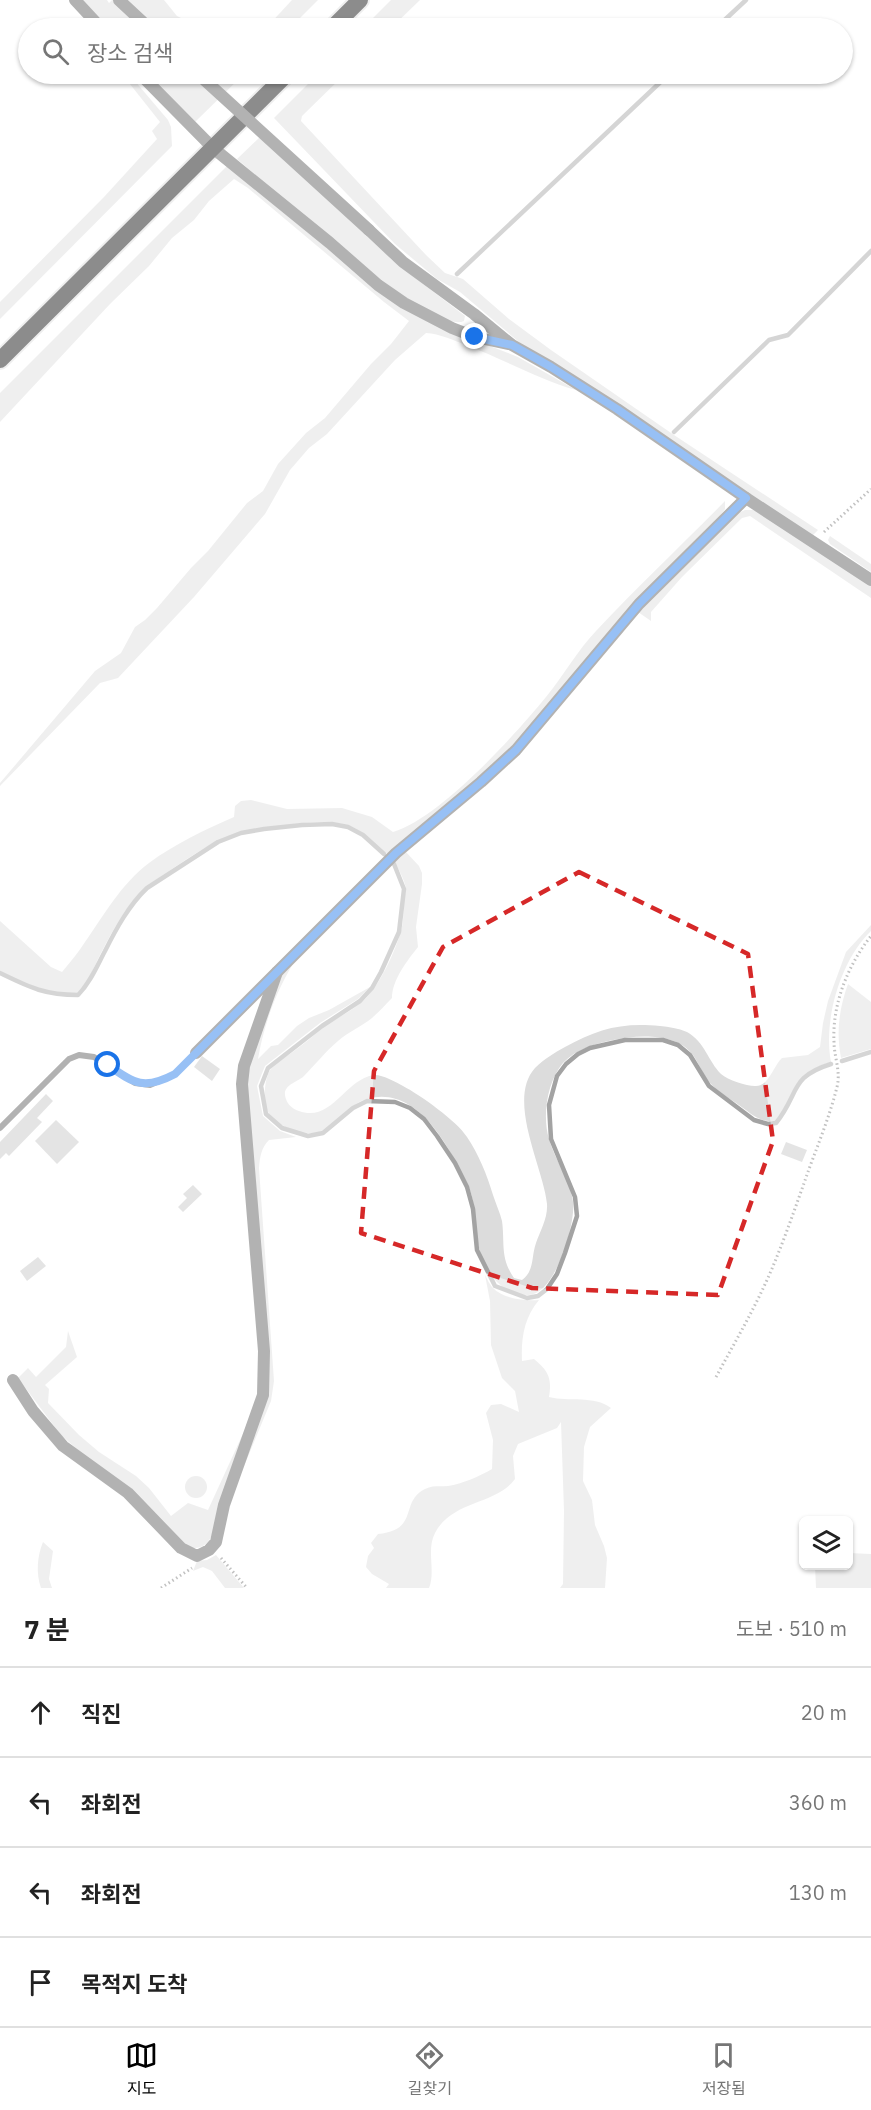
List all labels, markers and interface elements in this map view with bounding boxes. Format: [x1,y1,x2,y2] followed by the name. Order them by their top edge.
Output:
[18,18,853,84] search box
[39,35,72,68] icon: search
[87,38,173,67] text: 장소 검색
[461,323,487,349] route end
[94,1051,120,1077] route start
[799,1516,853,1570] map controls
[799,1516,853,1570] button: layers
[24,1612,70,1646] text: 7 분
[736,1615,847,1642] text: 도보 · 510 m
[24,1696,57,1729] icon: ahead
[81,1699,121,1728] text: 직진
[801,1699,847,1726] text: 20 m
[24,1786,57,1819] icon: left
[81,1789,142,1818] text: 좌회전
[789,1789,847,1816] text: 360 m
[24,1876,57,1909] icon: left
[81,1879,142,1908] text: 좌회전
[789,1879,847,1906] text: 130 m
[24,1966,57,1999] icon: arrive
[81,1969,187,1998] text: 목적지 도착
[125,2039,158,2099] tab: 지도
[408,2039,452,2099] tab: 길찾기
[702,2039,746,2099] tab: 저장됨

